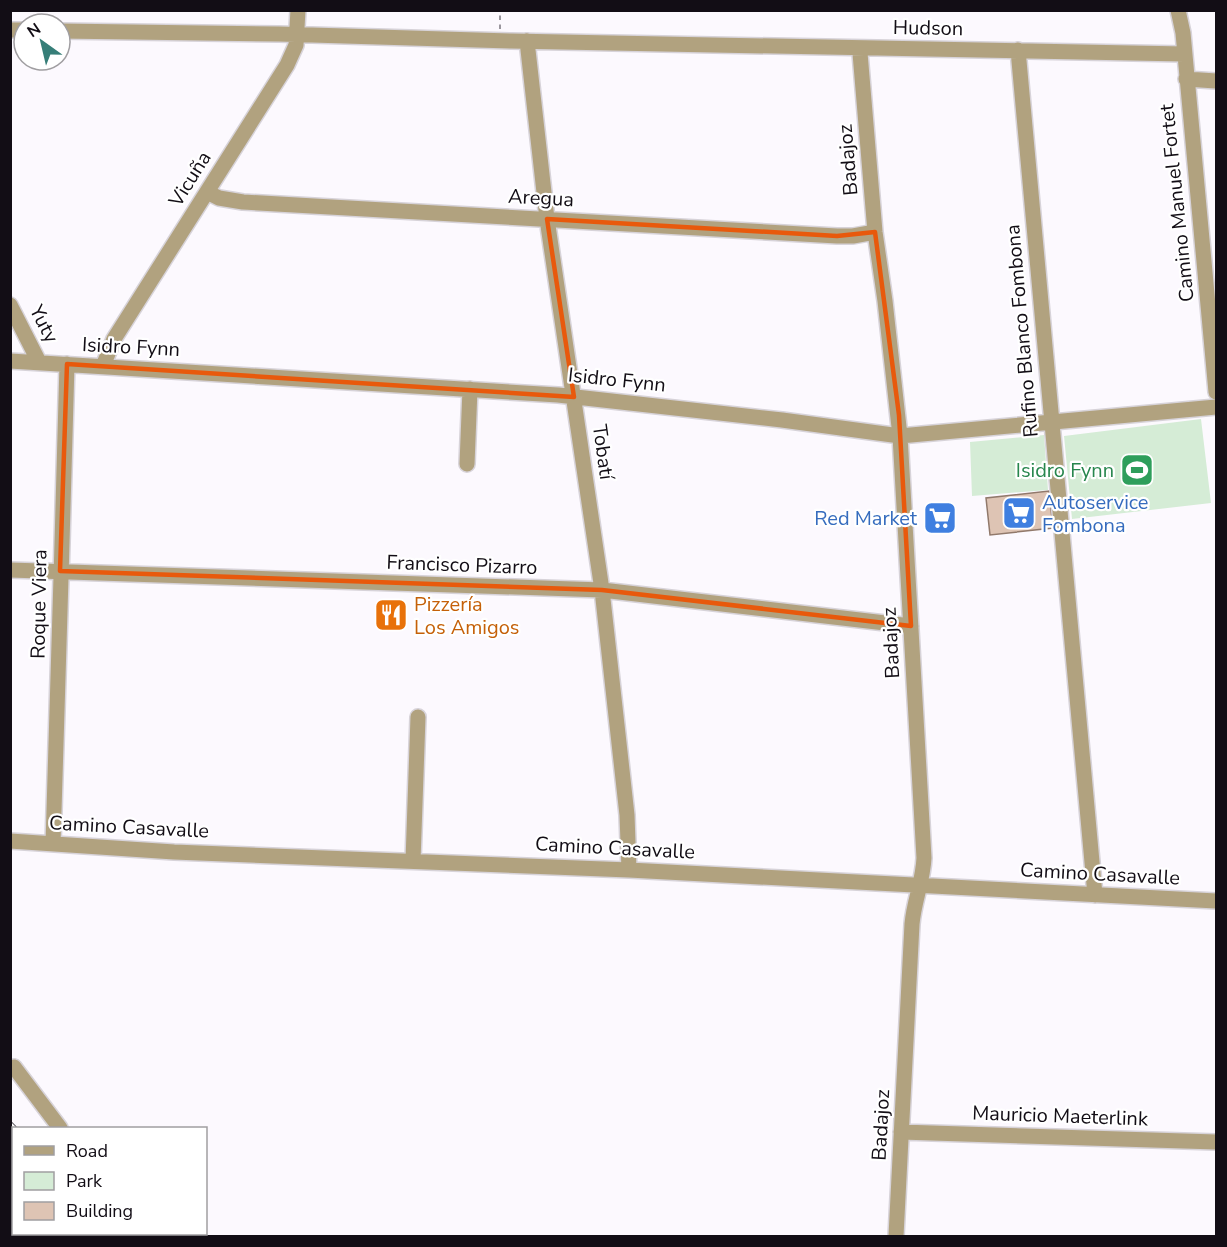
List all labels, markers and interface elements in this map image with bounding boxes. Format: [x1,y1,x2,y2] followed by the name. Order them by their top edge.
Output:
[12,12,72,72] north arrow
[893,14,963,42] street label: Hudson
[23,18,45,43] text: N
[1153,102,1201,303] street label: Camino Manuel Fortet
[831,123,865,197] street label: Badajoz
[162,146,218,213] street label: Vicuña
[507,183,575,213] street label: Aregua
[999,223,1045,439] street label: Rufino Blanco Fombona
[23,300,65,348] street label: Yuty
[81,331,181,363] street label: Isidro Fynn
[567,361,667,399] street label: Isidro Fynn
[586,423,620,483] street label: Tobatí
[1119,452,1155,488] sports icon: Isidro Fynn
[1016,457,1114,484] place label: Isidro Fynn
[1042,489,1148,539] place label: Autoservice Fombona
[1001,495,1037,531] supermarket icon: Autoservice Fombona
[922,500,958,536] supermarket icon: Red Market
[814,505,918,532] place label: Red Market
[25,549,53,659] street label: Roque Viera
[386,549,538,581] street label: Francisco Pizarro
[414,591,519,641] place label: Pizzería Los Amigos
[373,597,409,633] restaurant icon: Pizzería Los Amigos
[876,607,906,679] street label: Badajoz
[48,809,210,845] street label: Camino Casavalle
[534,830,696,866] street label: Camino Casavalle
[1019,856,1181,892] street label: Camino Casavalle
[866,1089,896,1161] street label: Badajoz
[972,1099,1149,1133] street label: Mauricio Maeterlink
[12,1127,207,1235] legend
[66,1139,108,1163] text: Road
[66,1169,103,1193] text: Park
[66,1199,133,1223] text: Building

